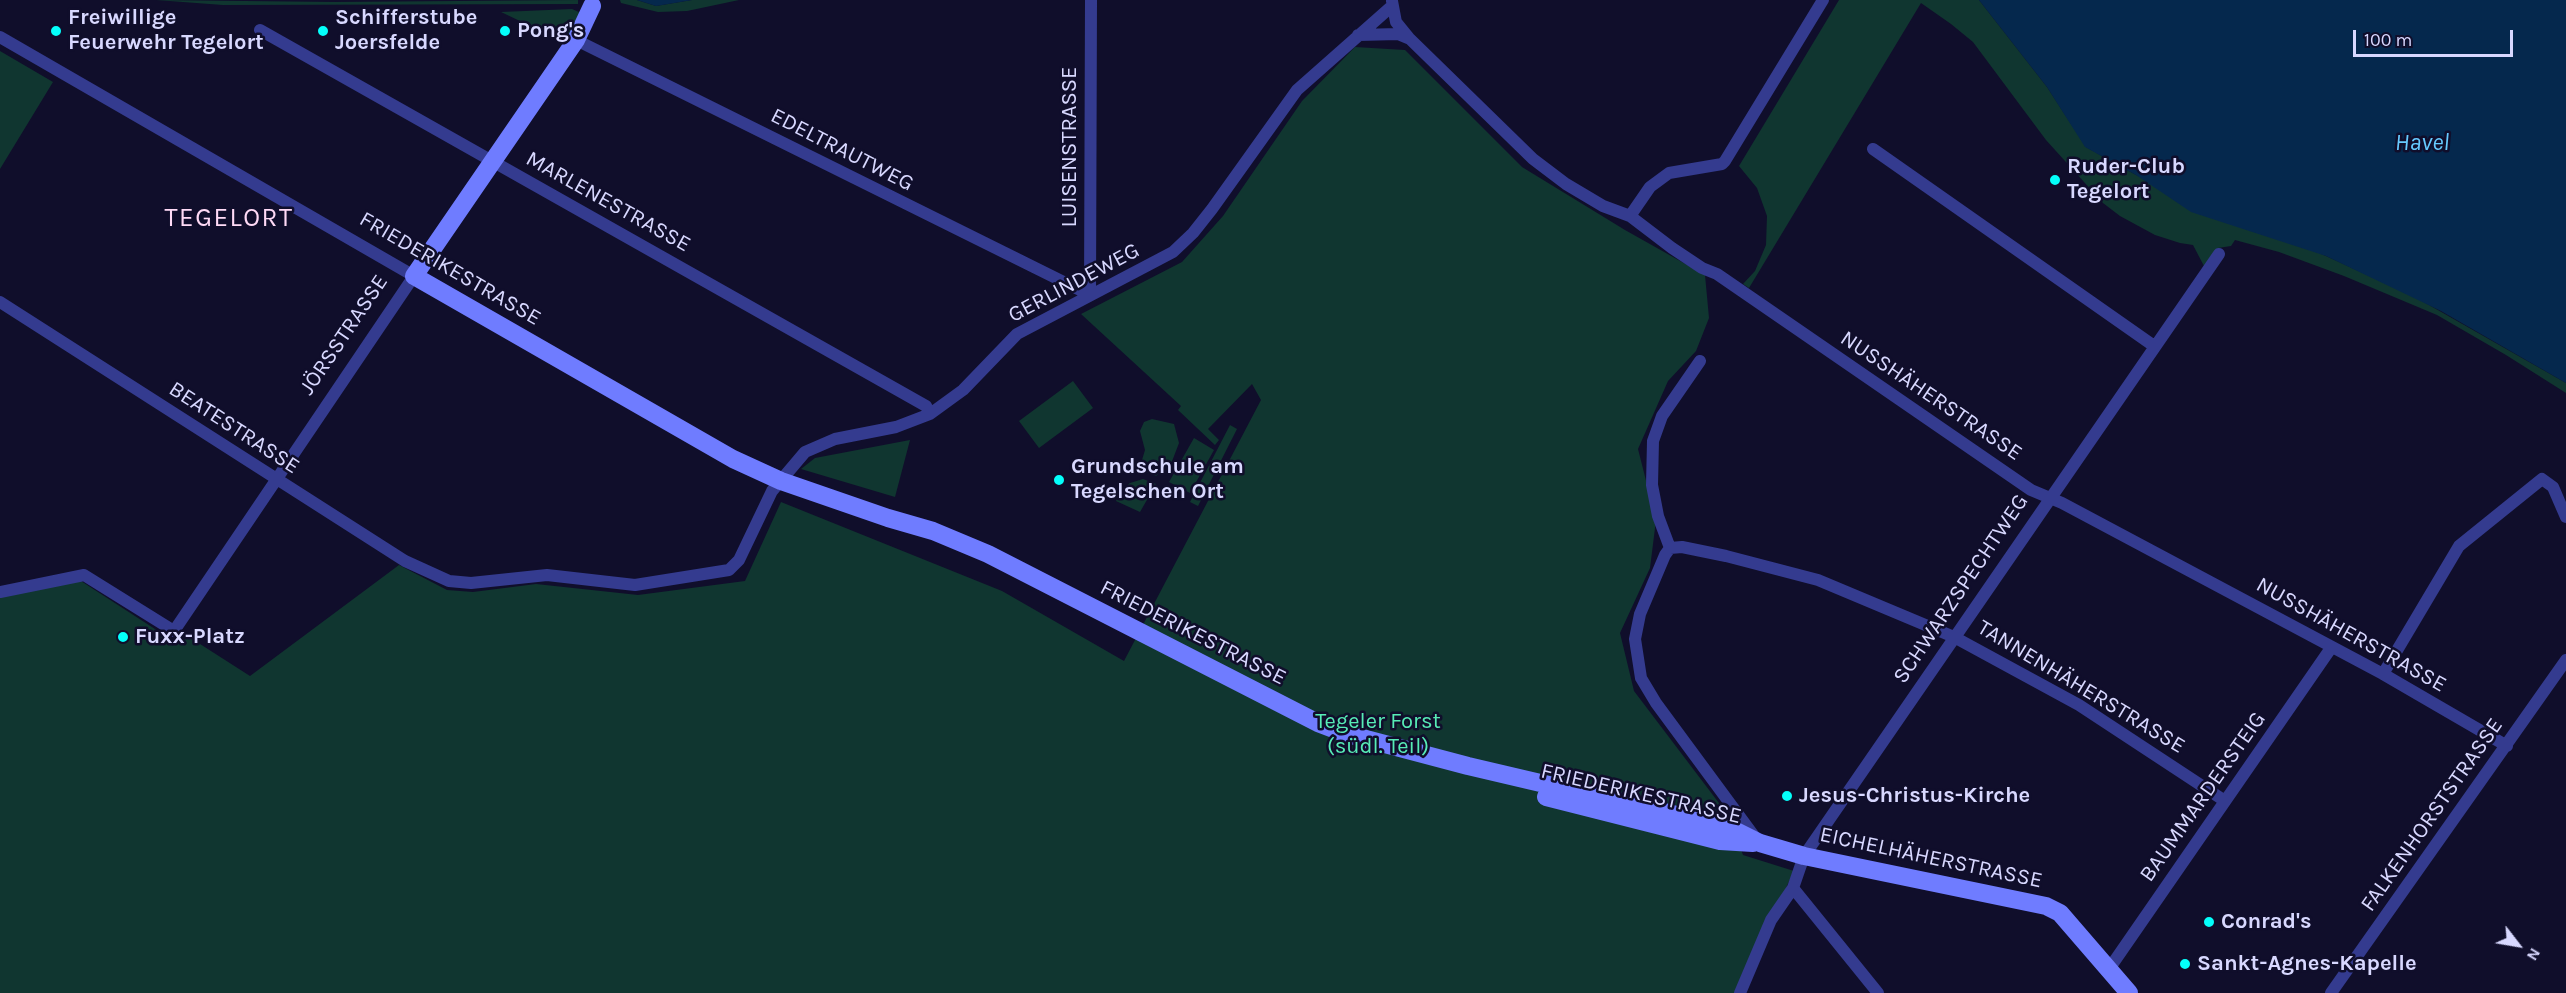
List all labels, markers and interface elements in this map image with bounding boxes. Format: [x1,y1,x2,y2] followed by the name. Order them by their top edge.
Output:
[68,5,264,56] place label: Freiwillige Feuerwehr Tegelort
[335,5,477,56] place label: Schifferstube Joersfelde
[517,18,584,44] place label: Pong's
[2356,18,2516,56] scale bar
[49,24,63,38] marker: Freiwillige Feuerwehr Tegelort
[316,24,330,38] marker: Schifferstube Joersfelde
[498,24,512,38] marker: Pong's
[2364,29,2412,51] text: 100 m
[1057,67,1083,227] street label: LUISENSTRASSE
[766,103,918,197] street label: EDELTRAUTWEG
[2395,129,2449,157] water label: Havel
[521,146,695,258] street label: MARLENESTRASSE
[2067,154,2185,206] place label: Ruder-Club Tegelort
[2048,173,2062,187] marker: Ruder-Club Tegelort
[165,203,293,235] district label: TEGELORT
[355,206,545,332] street label: FRIEDERIKESTRASSE
[1004,237,1144,329] street label: GERLINDEWEG
[294,270,394,400] street label: JÖRSSTRASSE
[1835,325,2027,467] street label: NUSSHÄHERSTRASSE
[164,376,304,480] street label: BEATESTRASSE
[1071,454,1244,506] place label: Grundschule am Tegelschen Ort
[1052,473,1066,487] marker: Grundschule am Tegelschen Ort
[1888,489,2034,689] street label: SCHWARZSPECHTWEG
[2251,572,2451,698] street label: NUSSHÄHERSTRASSE
[1096,575,1290,691] street label: FRIEDERIKESTRASSE
[1972,615,2190,759] street label: TANNENHÄHERSTRASSE
[135,624,245,650] place label: Fuxx-Platz
[116,630,130,644] marker: Fuxx-Platz
[2134,707,2272,887] street label: BAUMMARDERSTEIG
[1315,709,1441,760] park label: Tegeler Forst (südl. Teil)
[2355,713,2509,917] street label: FALKENHORSTSTRASSE
[1538,758,1744,830] street label: FRIEDERIKESTRASSE
[1799,783,2030,809] place label: Jesus-Christus-Kirche
[1780,789,1794,803] marker: Jesus-Christus-Kirche
[1817,822,2045,894] street label: EICHELHÄHERSTRASSE
[2221,909,2312,935] place label: Conrad's
[2202,915,2216,929] marker: Conrad's
[2488,915,2548,975] north arrow
[2523,945,2545,964] text: N
[2197,951,2417,977] place label: Sankt-Agnes-Kapelle
[2178,957,2192,971] marker: Sankt-Agnes-Kapelle

